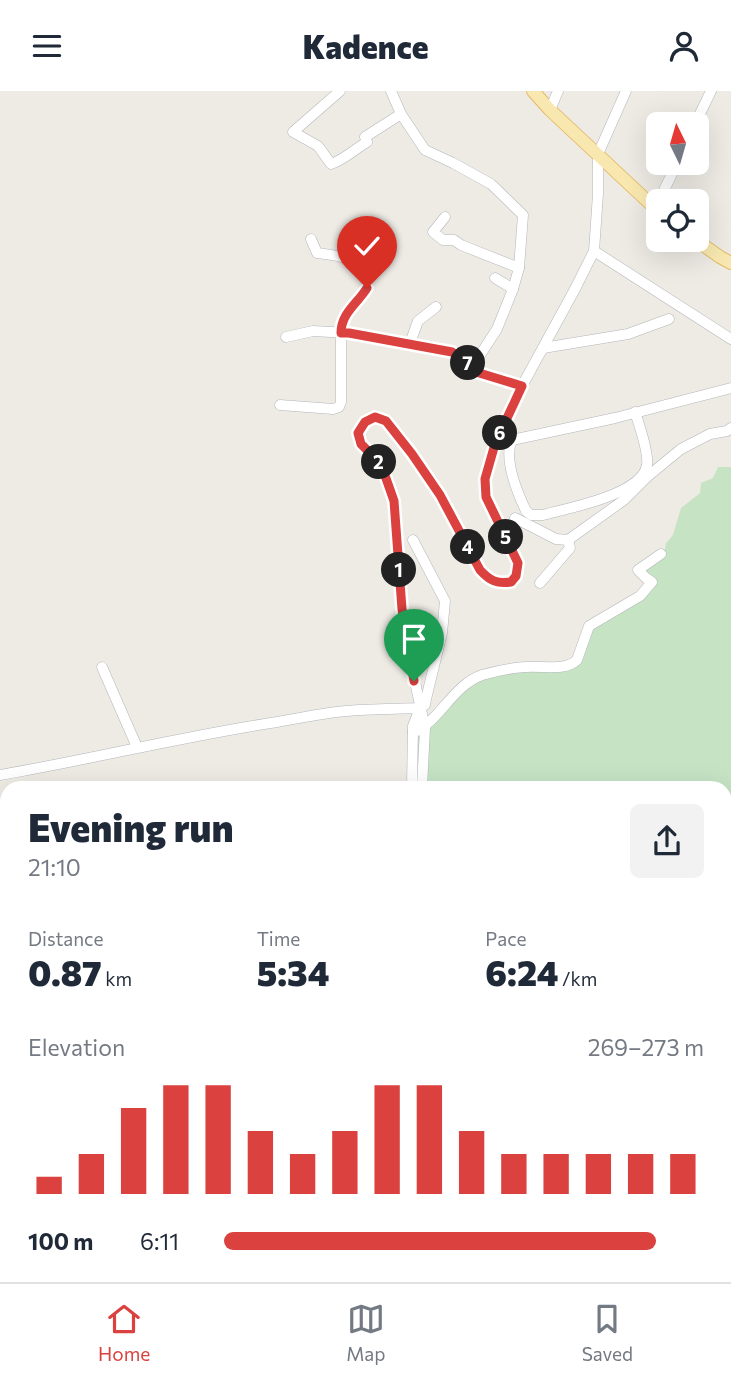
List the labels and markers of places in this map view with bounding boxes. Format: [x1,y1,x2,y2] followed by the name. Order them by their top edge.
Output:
[337,216,397,288] pin
[450,345,486,381] pin: 7
[482,415,518,451] pin: 6
[362,445,396,479] pin: 2
[489,519,524,555] pin: 5
[450,529,486,565] pin: 4
[382,553,416,587] pin: 1
[384,609,444,681] pin

